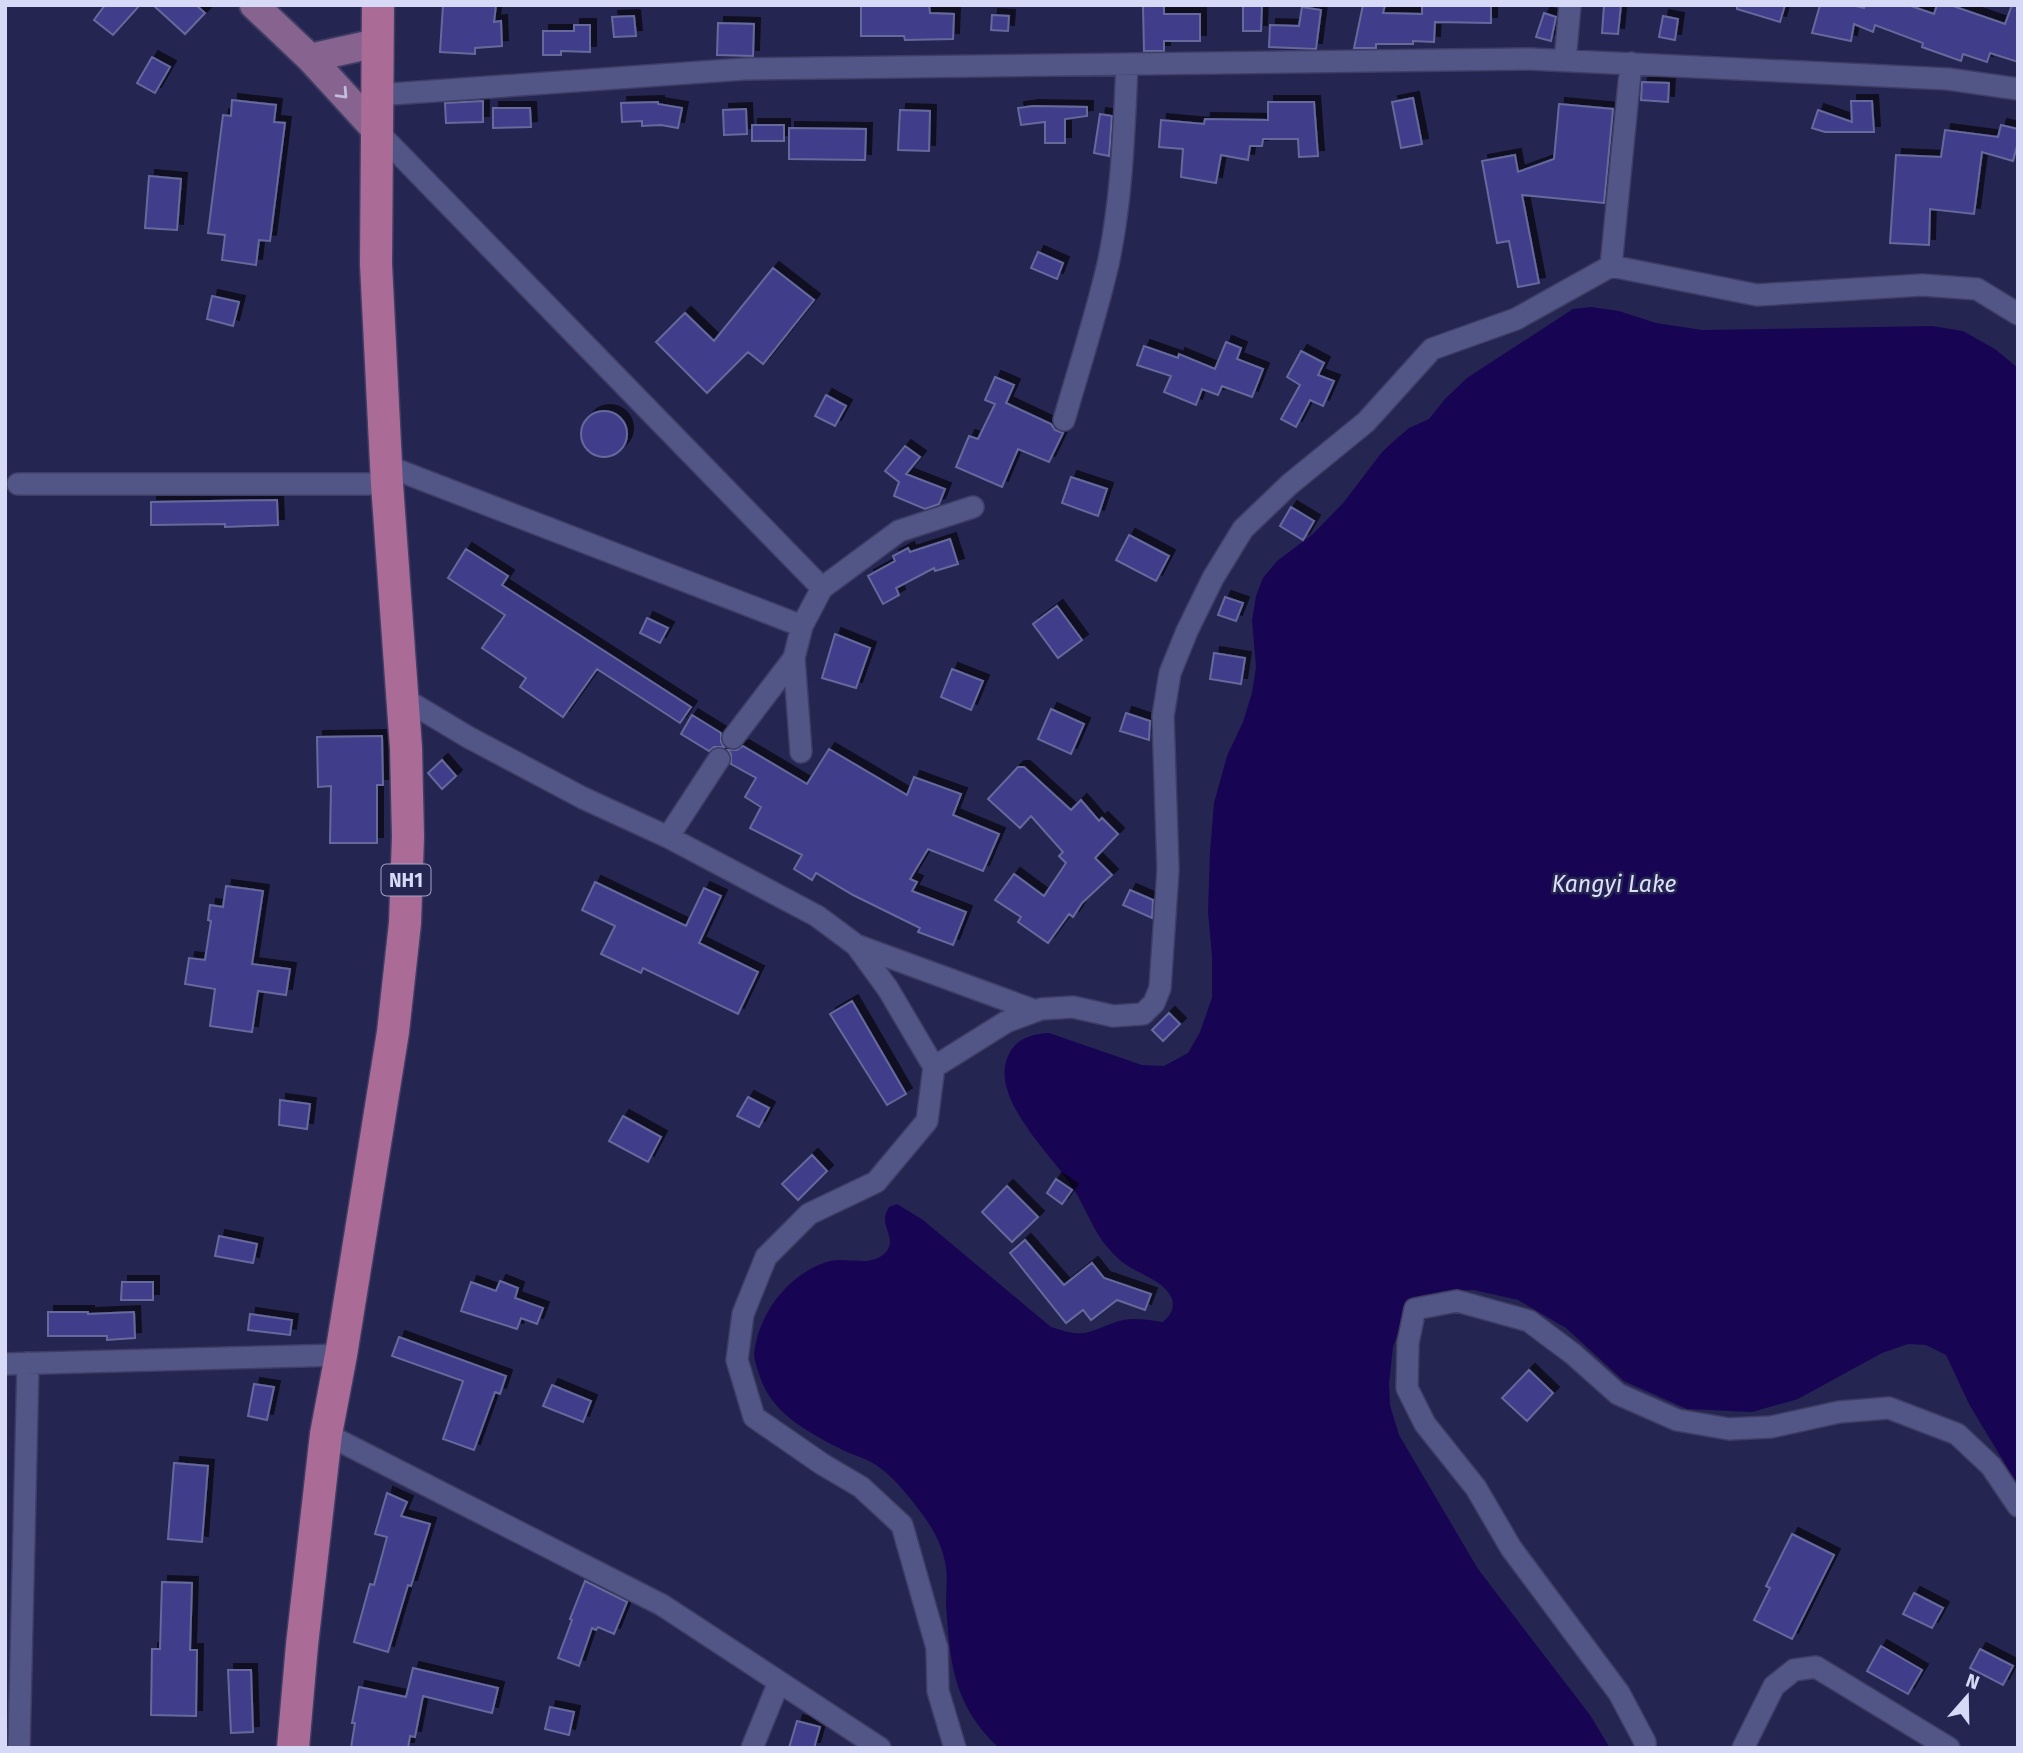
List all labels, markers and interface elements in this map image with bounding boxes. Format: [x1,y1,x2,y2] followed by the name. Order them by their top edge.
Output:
[334,86,347,99] one-way arrow
[382,864,430,895] road number: NH1
[1552,870,1676,898] water label: Kangyi Lake
[1932,1662,2002,1732] north arrow
[1963,1669,1983,1694] text: N

